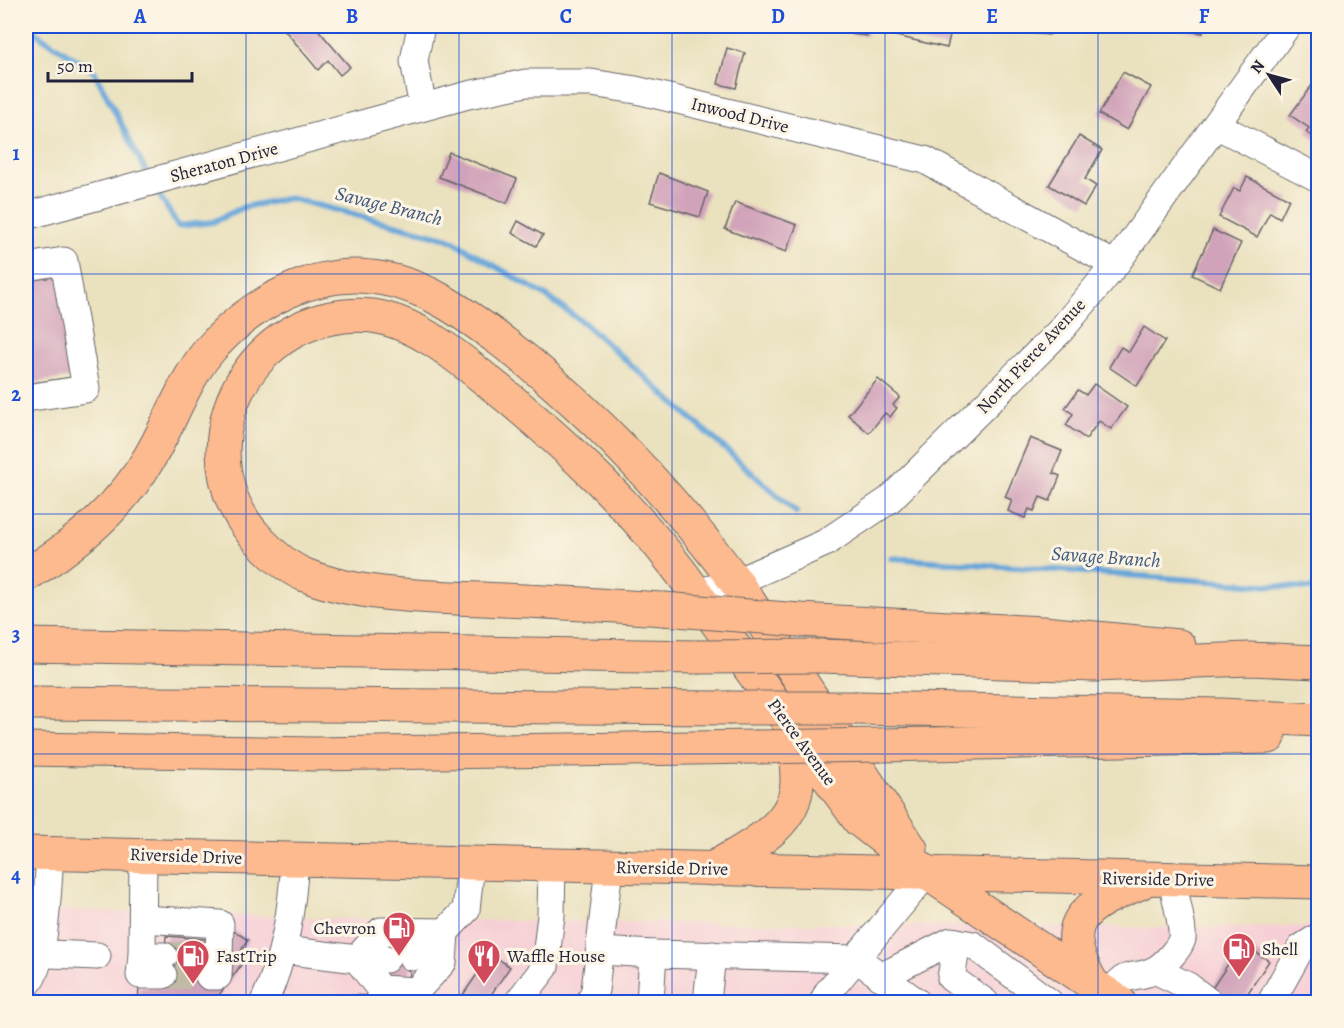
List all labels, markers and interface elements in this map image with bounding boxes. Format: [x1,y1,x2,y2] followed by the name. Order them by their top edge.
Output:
[133,3,147,30] text: A
[346,3,358,30] text: B
[560,3,572,30] text: C
[771,3,785,30] text: D
[986,3,998,30] text: E
[1199,3,1210,30] text: F
[48,45,192,83] scale bar
[1239,45,1299,105] north arrow
[57,54,93,78] text: 50 m
[1245,55,1270,78] text: N
[689,91,791,139] street label: Inwood Drive
[167,136,281,188] street label: Sheraton Drive
[12,140,20,167] text: 1
[333,180,445,232] water label: Savage Branch
[971,293,1091,419] street label: North Pierce Avenue
[11,381,21,408] text: 2
[1050,540,1162,574] water label: Savage Branch
[12,621,20,648] text: 3
[762,694,842,790] street label: Pierce Avenue
[129,842,243,870] street label: Riverside Drive
[616,855,728,881] street label: Riverside Drive
[11,862,21,889] text: 4
[1102,866,1214,892] street label: Riverside Drive
[381,910,417,957] fuel station icon: Chevron
[314,916,376,940] place label: Chevron
[1221,931,1257,978] fuel station icon: Shell
[1262,937,1298,961] place label: Shell
[175,938,211,985] fuel station icon: FastTrip
[466,938,502,985] restaurant icon: Waffle House
[216,944,277,968] place label: FastTrip
[506,944,605,968] place label: Waffle House

